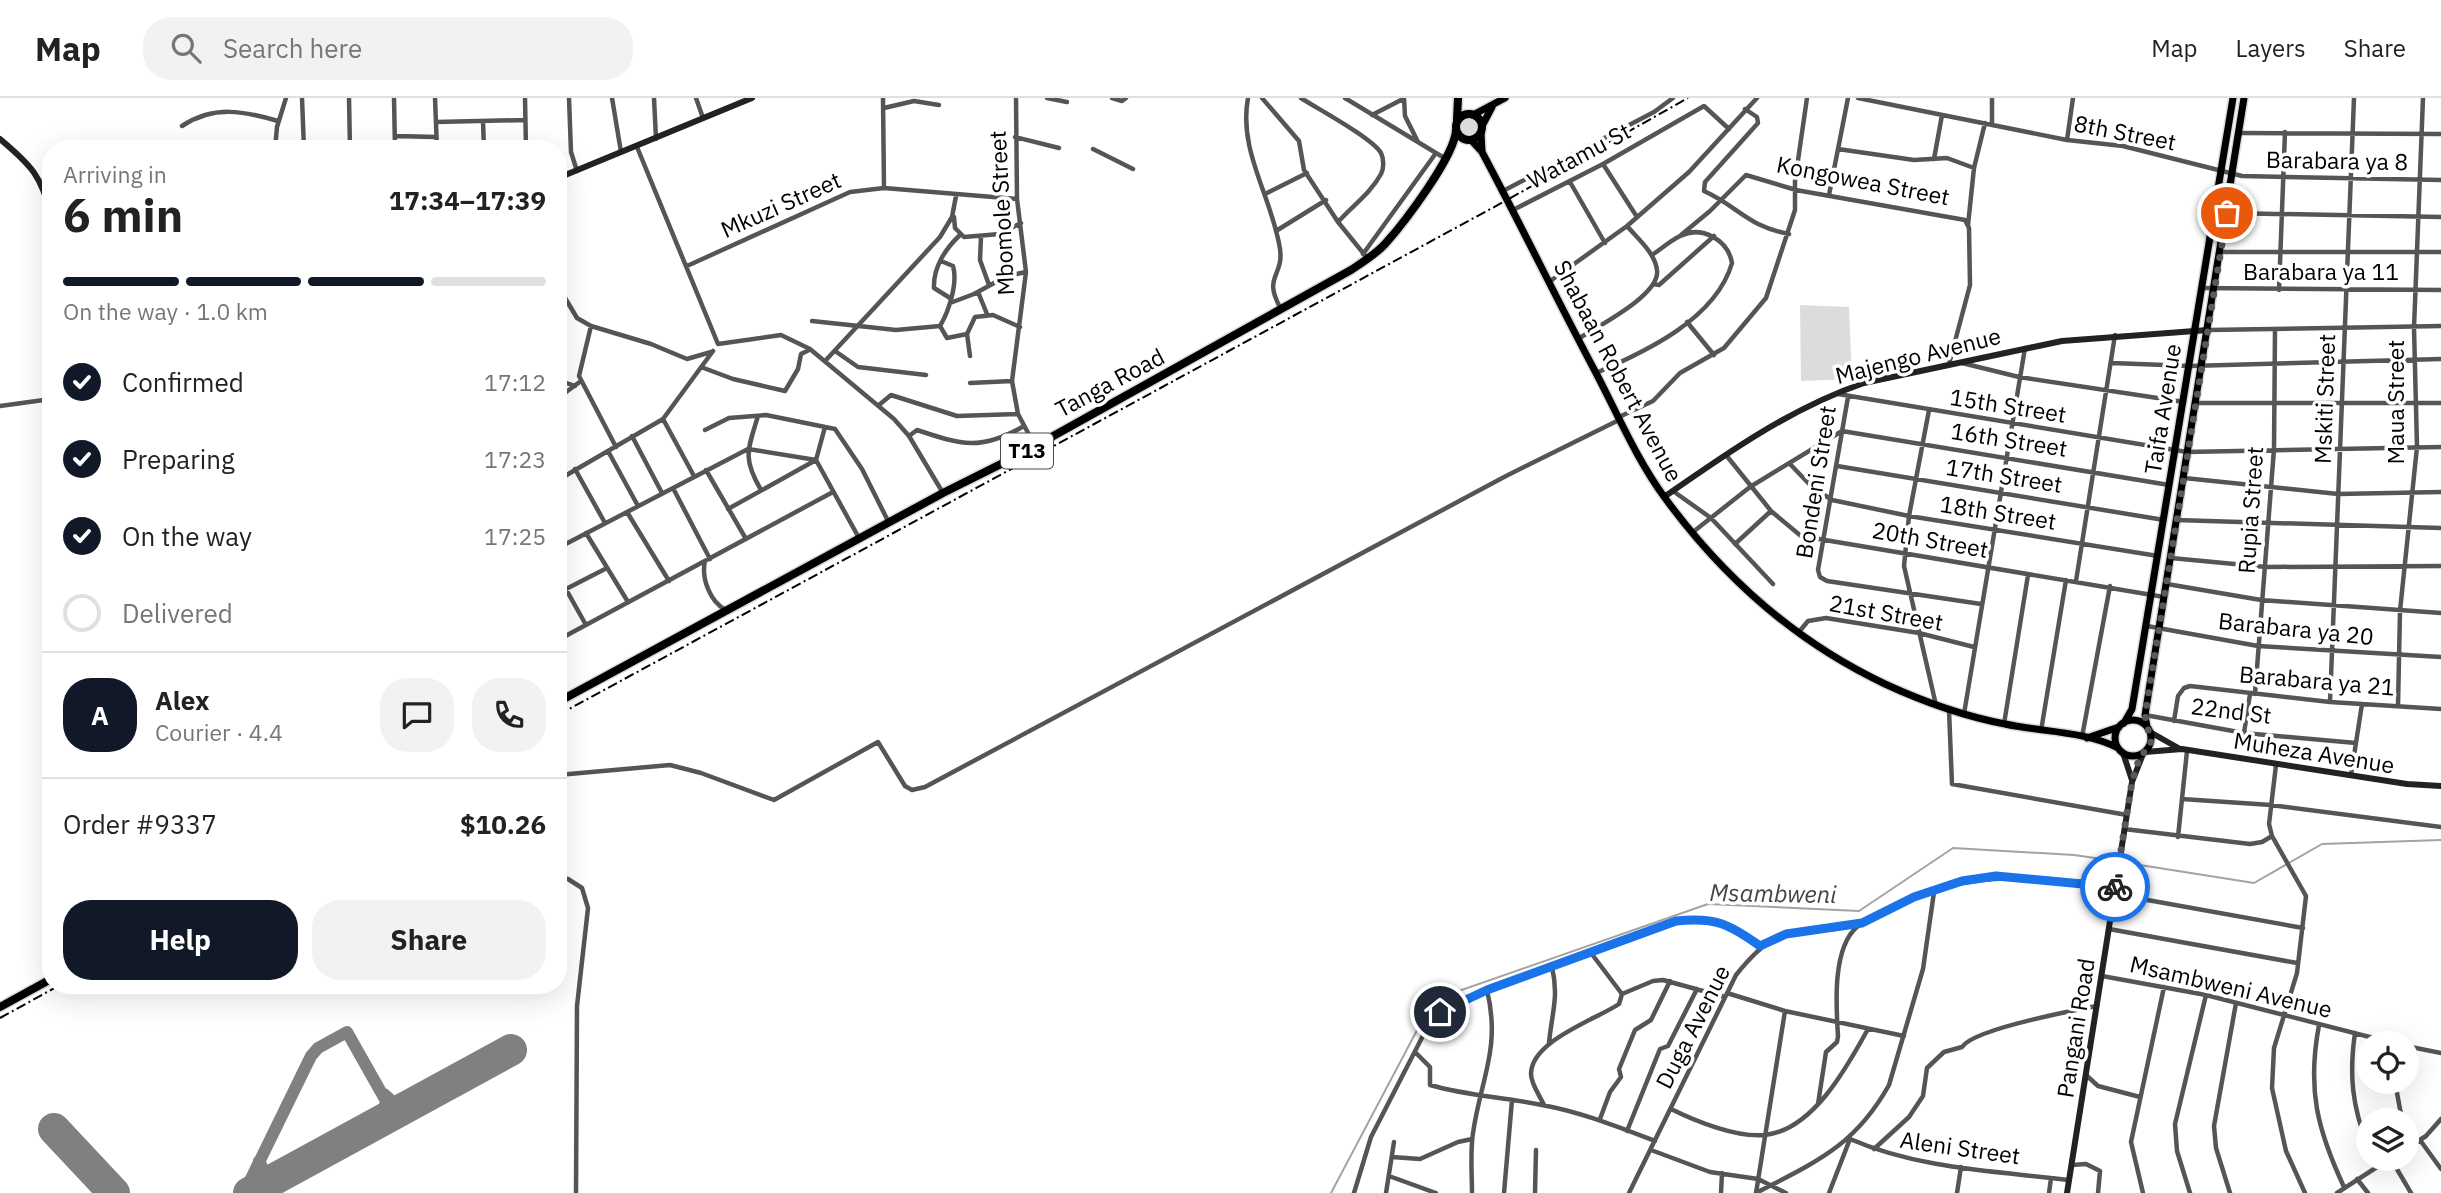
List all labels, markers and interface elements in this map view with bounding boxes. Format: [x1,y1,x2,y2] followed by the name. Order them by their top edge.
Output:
[143,17,633,80] search box
[35,27,101,70] text: Map
[167,29,205,67] icon: search
[223,31,362,65] text: Search here
[2151,32,2198,64] text: Map
[2236,32,2306,64] text: Layers
[2344,32,2406,64] text: Share
[2072,107,2179,157] street label: 8th Street
[1522,115,1635,195] street label: Watamu St
[982,130,1020,296] street label: Mbomole Street
[2266,144,2408,176] street label: Barabara ya 8
[1774,149,1952,212] street label: Kongowea Street
[63,159,167,189] text: Arriving in
[716,164,845,244] street label: Mkuzi Street
[389,183,546,217] text: 17:34–17:39
[2197,183,2257,243] pin
[63,185,183,245] text: 6 min
[2208,194,2246,232] icon: bag
[1548,254,1690,487] street label: Shabaan Robert Avenue
[2243,256,2399,286] street label: Barabara ya 11
[63,296,268,326] text: On the way · 1.0 km
[1832,320,2004,390] street label: Majengo Avenue
[2307,333,2341,464] street label: Mskiti Street
[2380,340,2410,464] street label: Maua Street
[1050,341,1169,423] street label: Tanga Road
[2137,342,2187,476] street label: Taifa Avenue
[63,363,101,401] icon: check
[122,365,244,399] text: Confirmed
[484,367,546,397] text: 17:12
[1948,381,2068,429] street label: 15th Street
[1788,403,1842,560] street label: Bondeni Street
[1949,415,2069,463] street label: 16th Street
[1001,434,1053,468] road number: T13
[63,440,101,478] icon: check
[122,442,235,476] text: Preparing
[484,444,546,474] text: 17:23
[2231,445,2269,575] street label: Rupia Street
[1944,451,2064,499] street label: 17th Street
[1938,488,2058,536] street label: 18th Street
[1870,514,1991,564] street label: 20th Street
[63,517,101,555] icon: check
[122,519,252,553] text: On the way
[484,521,546,551] text: 17:25
[1827,587,1946,637] street label: 21st Street
[122,596,233,630] text: Delivered
[2217,605,2375,651] street label: Barabara ya 20
[2238,658,2396,702] street label: Barabara ya 21
[380,678,454,752] button: chat
[472,678,546,752] button: phone
[155,683,209,717] text: Alex
[2189,690,2273,730] street label: 22nd St
[91,698,109,732] text: A
[155,717,283,747] text: Courier · 4.4
[2232,724,2397,780] street label: Muheza Avenue
[63,807,217,841] text: Order #9337
[460,807,546,841] text: $10.26
[2080,852,2150,922] courier
[2096,868,2134,906] icon: bike
[1709,876,1838,910] water label: Msambweni
[63,900,298,980] button: Help
[312,900,546,980] button: Share
[2127,948,2335,1024] street label: Msambweni Avenue
[2049,956,2101,1100] street label: Pangani Road
[1648,960,1736,1094] street label: Duga Avenue
[1410,982,1470,1042] pin
[1421,993,1459,1031] icon: home
[2356,1031,2419,1171] map controls
[2356,1031,2419,1094] button: locate
[2356,1108,2419,1171] button: layers
[1898,1124,2022,1170] street label: Aleni Street

